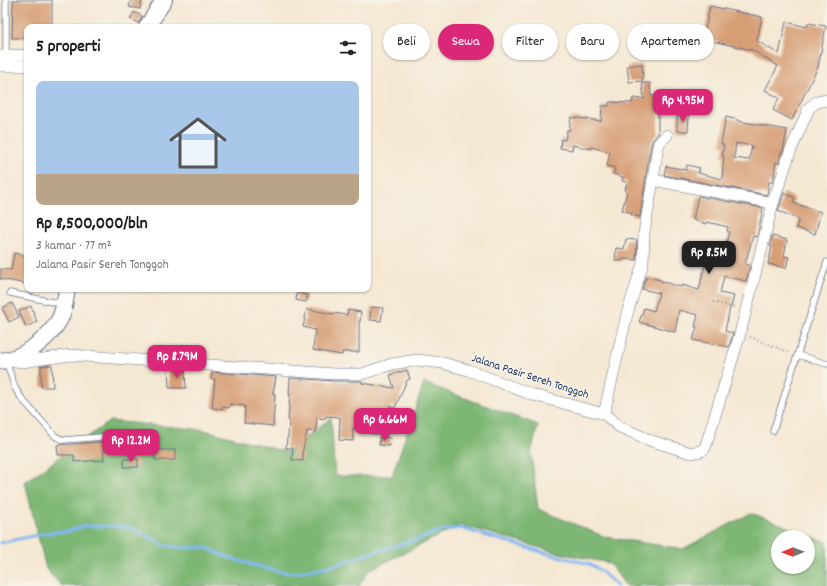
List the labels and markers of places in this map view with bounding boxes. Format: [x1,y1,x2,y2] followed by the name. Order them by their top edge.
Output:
[642,89,724,123] pin: Rp 4.95M
[672,241,746,275] pin: Rp 8.5M
[136,345,218,379] pin: Rp 8.79M
[344,408,426,442] pin: Rp 6.66M
[90,429,172,463] pin: Rp 12.2M

